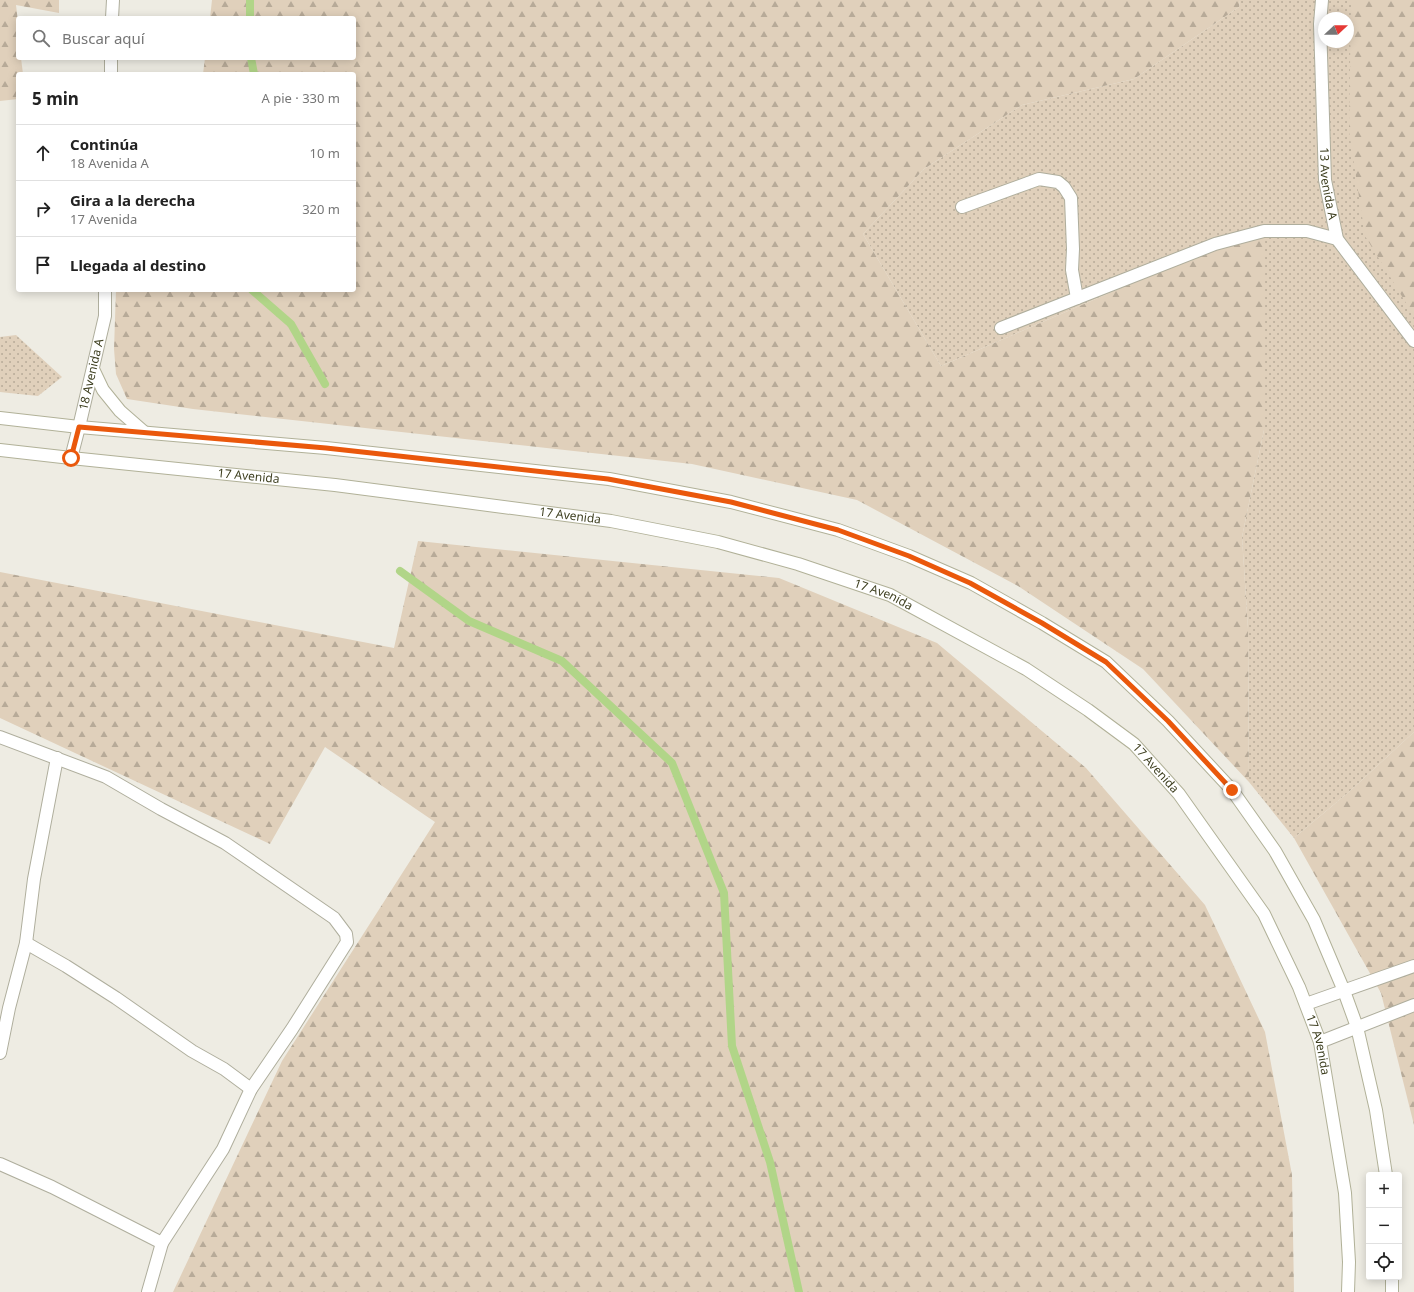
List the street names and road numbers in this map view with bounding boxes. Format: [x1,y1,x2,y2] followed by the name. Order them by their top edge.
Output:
[1316,147,1342,221] street label: 13 Avenida A
[74,337,107,412] street label: 18 Avenida A
[217,464,280,487] street label: 17 Avenida
[538,503,602,528] street label: 17 Avenida
[852,575,916,614] street label: 17 Avenida
[1129,739,1183,796] street label: 17 Avenida
[1302,1012,1334,1076] street label: 17 Avenida

